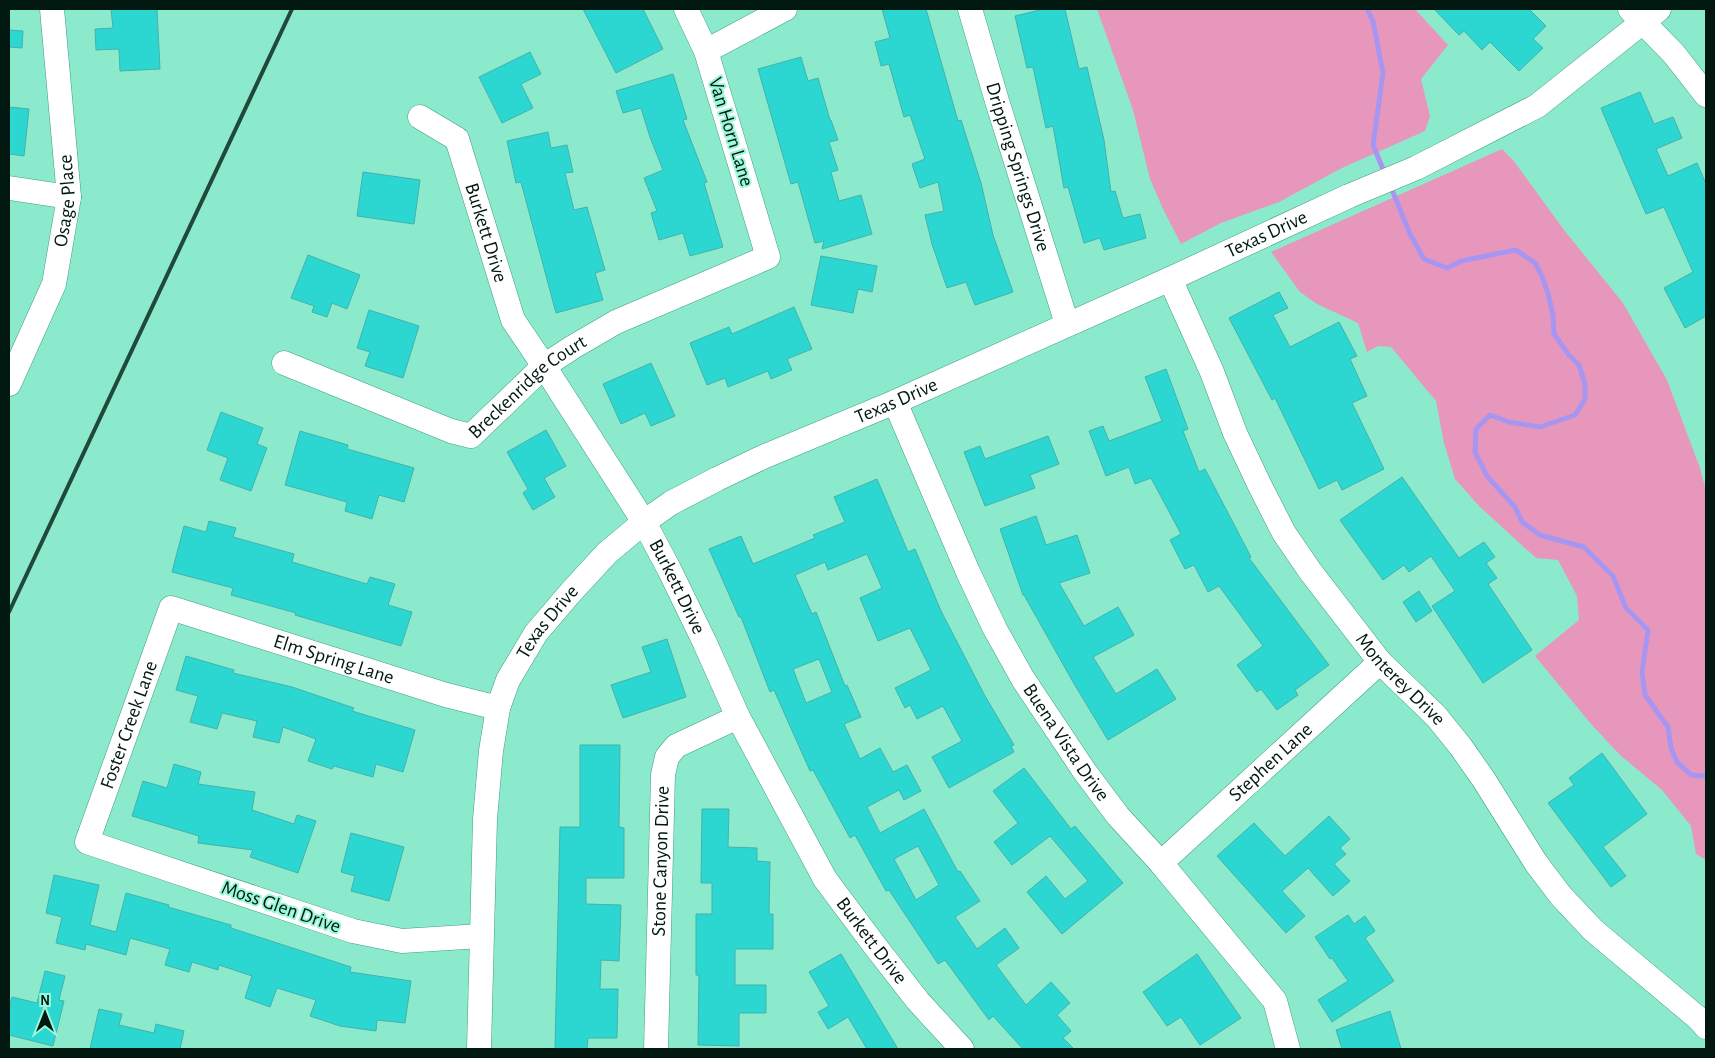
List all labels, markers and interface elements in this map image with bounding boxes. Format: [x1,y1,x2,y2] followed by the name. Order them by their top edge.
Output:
[705,75,757,189] street label: Van Horn Lane
[982,80,1054,254] street label: Dripping Springs Drive
[51,154,79,249] street label: Osage Place
[461,180,511,285] street label: Burkett Drive
[1222,207,1310,262] street label: Texas Drive
[465,331,590,443] street label: Breckenridge Court
[852,374,940,428] street label: Texas Drive
[645,536,709,637] street label: Burkett Drive
[513,581,582,662] street label: Texas Drive
[1352,629,1449,729] street label: Monterey Drive
[271,631,396,688] street label: Elm Spring Lane
[97,658,161,792] street label: Foster Creek Lane
[1019,680,1113,805] street label: Buena Vista Drive
[1225,719,1316,805] street label: Stephen Lane
[649,786,673,937] street label: Stone Canyon Drive
[219,877,343,937] street label: Moss Glen Drive
[832,894,911,988] street label: Burkett Drive
[20,988,70,1038] north arrow
[40,994,50,1008] text: N

